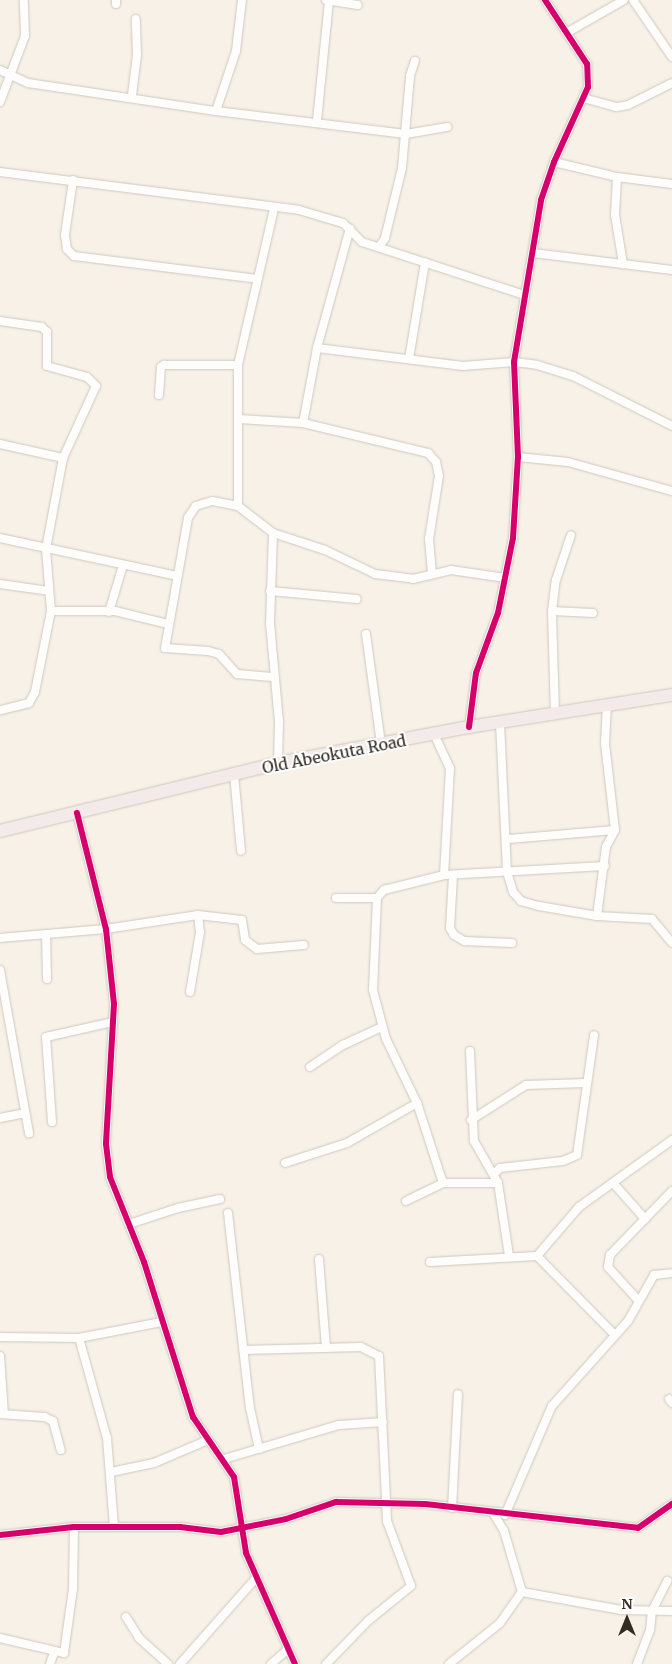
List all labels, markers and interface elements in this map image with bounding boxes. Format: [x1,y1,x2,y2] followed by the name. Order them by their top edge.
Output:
[260,731,408,777] street label: Old Abeokuta Road
[602,1594,652,1644] north arrow
[621,1595,633,1613] text: N

